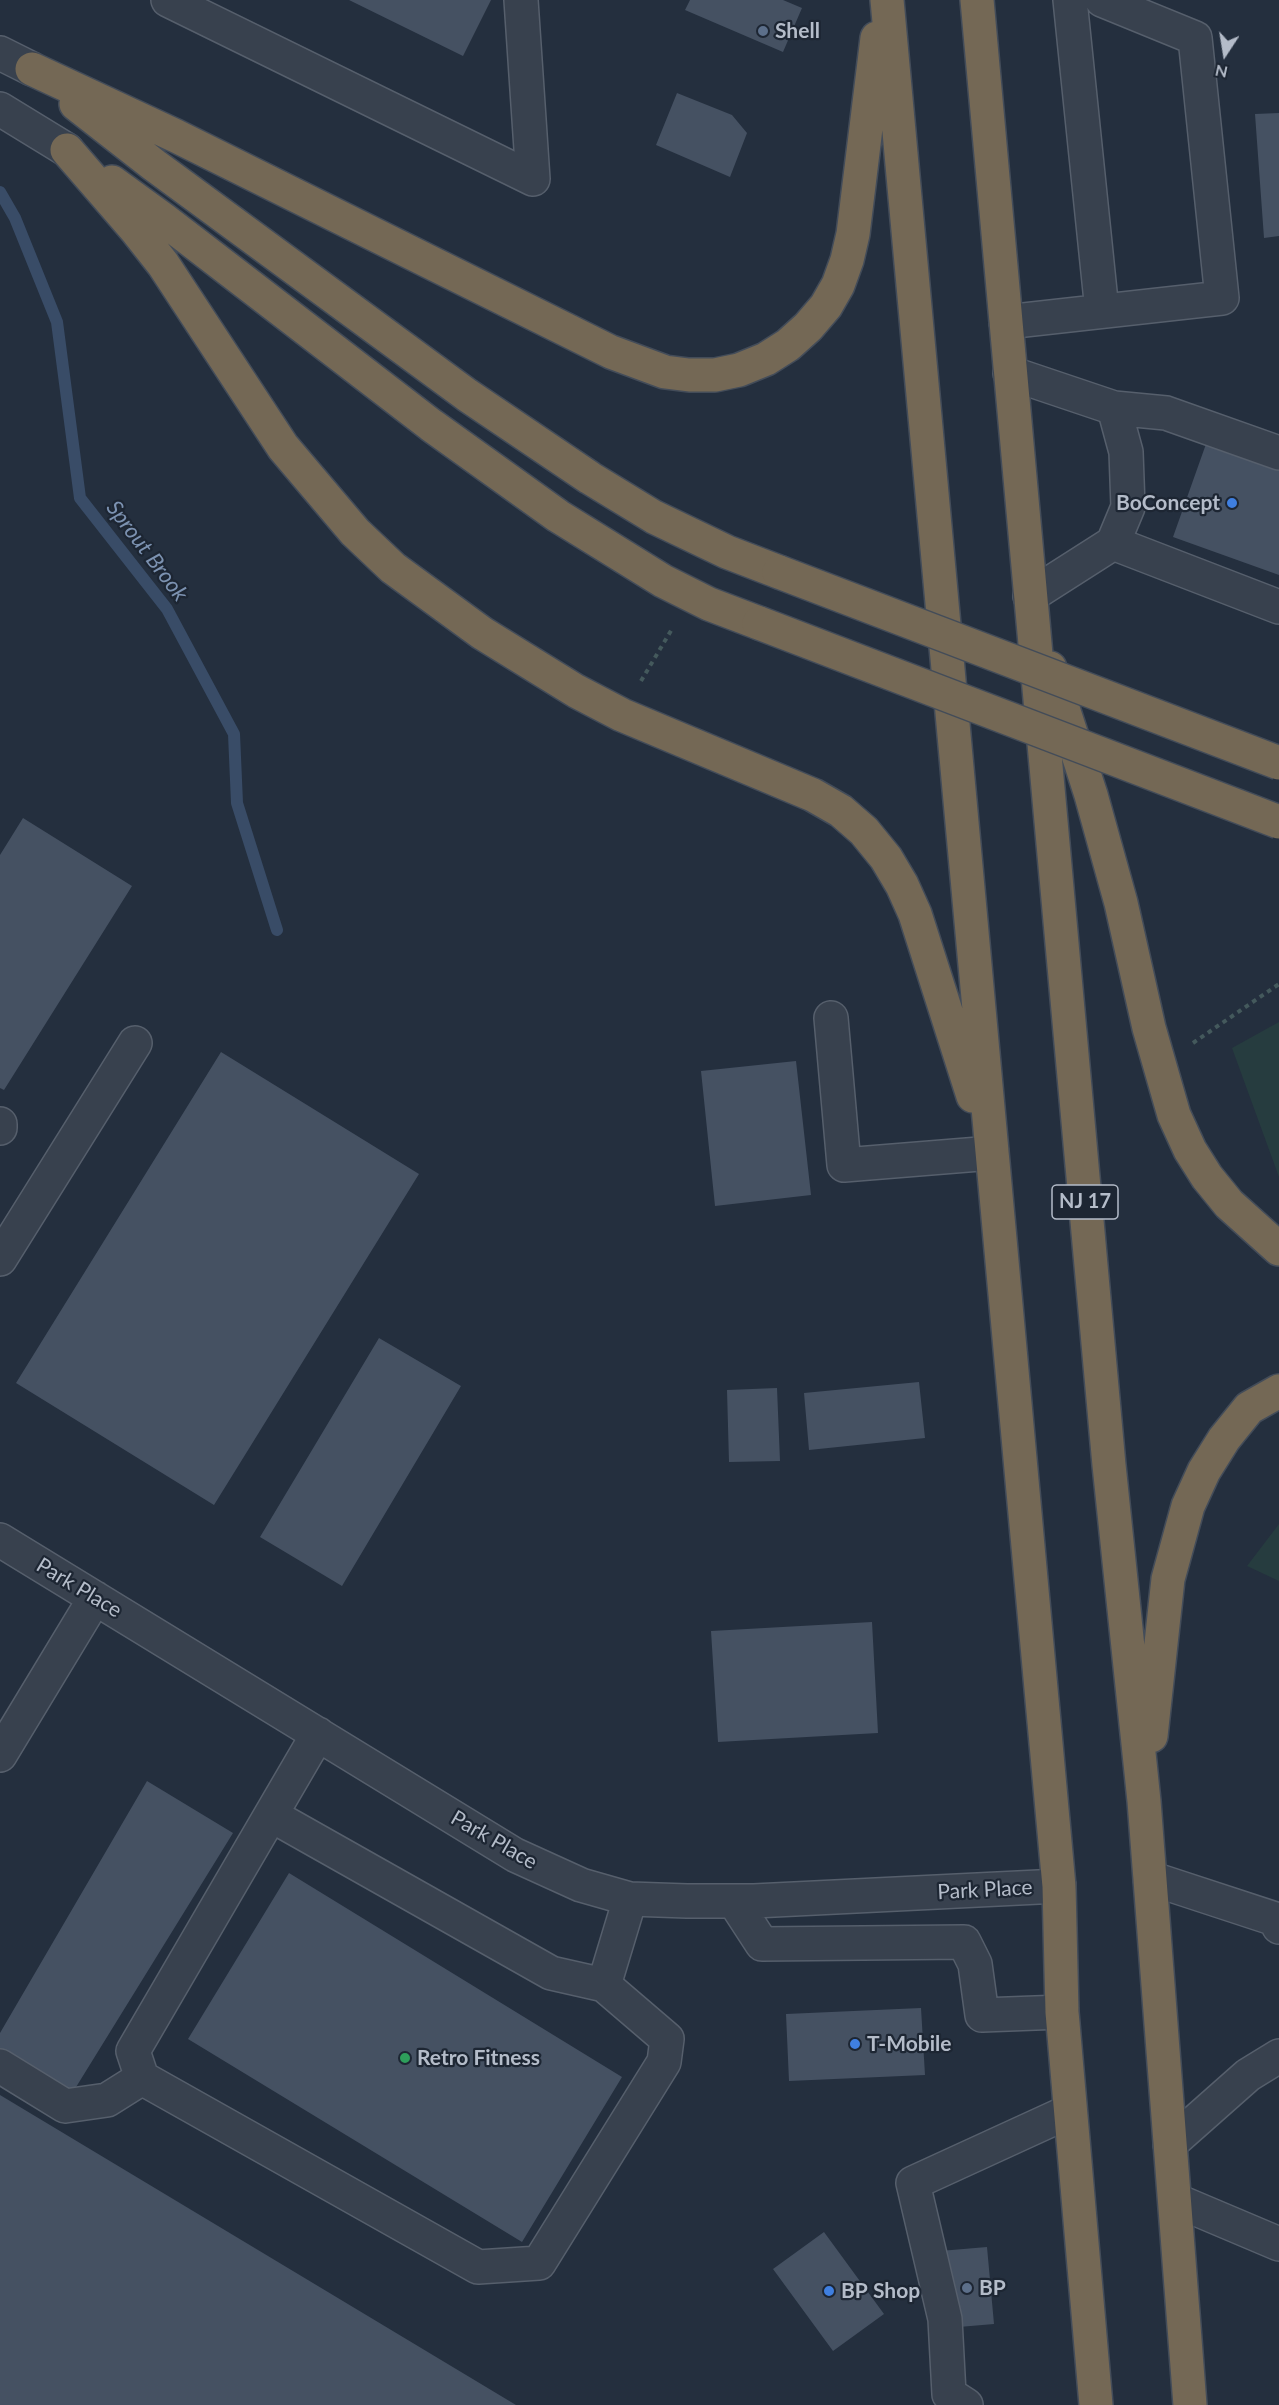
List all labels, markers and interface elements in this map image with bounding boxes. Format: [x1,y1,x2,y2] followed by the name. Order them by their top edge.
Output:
[775,18,820,44] place label: Shell
[756,24,770,38] marker: Shell
[1195,24,1255,84] north arrow
[1213,62,1229,83] text: N
[1116,490,1220,516] place label: BoConcept
[101,495,193,607] water label: Sprout Brook
[1225,496,1239,510] marker: BoConcept
[1052,1185,1118,1219] road number: NJ 17
[32,1553,126,1623] street label: Park Place
[446,1805,542,1875] street label: Park Place
[937,1875,1033,1905] street label: Park Place
[867,2031,951,2057] place label: T-Mobile
[848,2037,862,2051] marker: T-Mobile
[417,2045,540,2071] place label: Retro Fitness
[398,2051,412,2065] marker: Retro Fitness
[979,2275,1006,2301] place label: BP
[841,2278,920,2304] place label: BP Shop
[960,2281,974,2295] marker: BP
[822,2284,836,2298] marker: BP Shop

